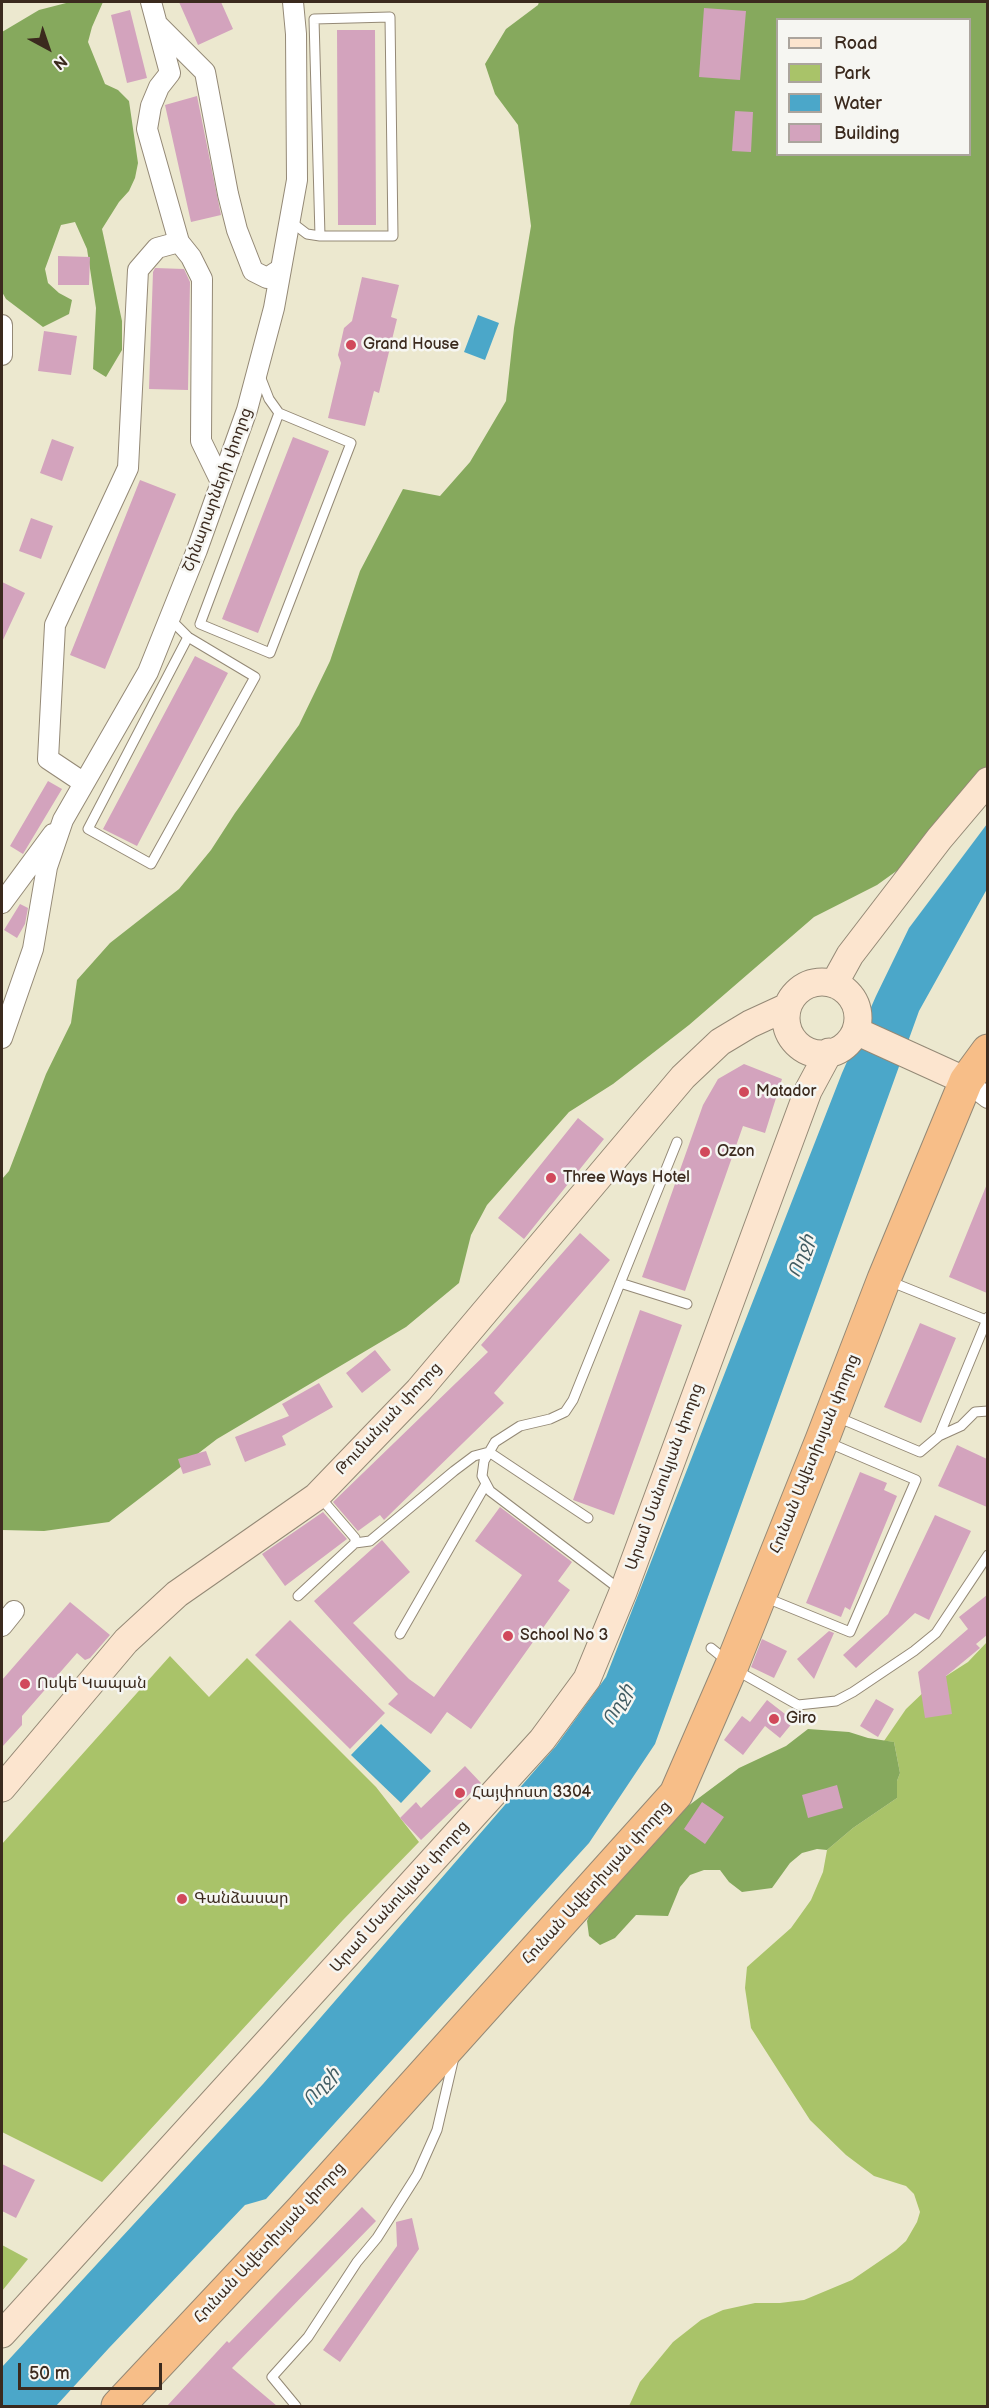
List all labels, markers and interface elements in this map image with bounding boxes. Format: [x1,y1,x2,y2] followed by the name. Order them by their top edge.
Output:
[18,18,78,78] north arrow
[776,18,971,156] legend
[834,33,878,54] text: Road
[49,51,71,73] text: N
[834,63,870,84] text: Park
[834,93,882,114] text: Water
[834,123,900,144] text: Building
[363,335,459,355] place label: Grand House
[344,338,358,352] marker: Grand House
[179,405,257,575] street label: Շինարարների փողոց
[756,1082,816,1102] place label: Matador
[737,1085,751,1099] marker: Matador
[717,1142,755,1162] place label: Ozon
[698,1145,712,1159] marker: Ozon
[563,1168,690,1188] place label: Three Ways Hotel
[544,1171,558,1185] marker: Three Ways Hotel
[784,1231,820,1281] water label: Ողջի
[766,1352,864,1556] street label: Հունան Ավետիսյան փողոց
[332,1359,446,1479] street label: Թումանյան փողոց
[622,1381,708,1573] street label: Արամ Մանուկյան փողոց
[520,1626,608,1646] place label: School No 3
[501,1629,515,1643] marker: School No 3
[37,1674,147,1694] place label: Ոսկե Կապան
[18,1677,32,1691] marker: Ոսկե Կապան
[599,1680,639,1730] water label: Ողջի
[786,1709,816,1729] place label: Giro
[767,1712,781,1726] marker: Giro
[472,1783,591,1803] place label: Հայփոստ 3304
[453,1786,467,1800] marker: Հայփոստ 3304
[519,1797,675,1969] street label: Հունան Ավետիսյան փողոց
[327,1817,473,1977] street label: Արամ Մանուկյան փողոց
[194,1889,289,1909] place label: Գանձասար
[175,1892,189,1906] marker: Գանձասար
[299,2063,345,2111] water label: Ողջի
[190,2158,350,2328] street label: Հունան Ավետիսյան փողոց
[21,2351,165,2389] scale bar
[29,2363,70,2384] text: 50 m

